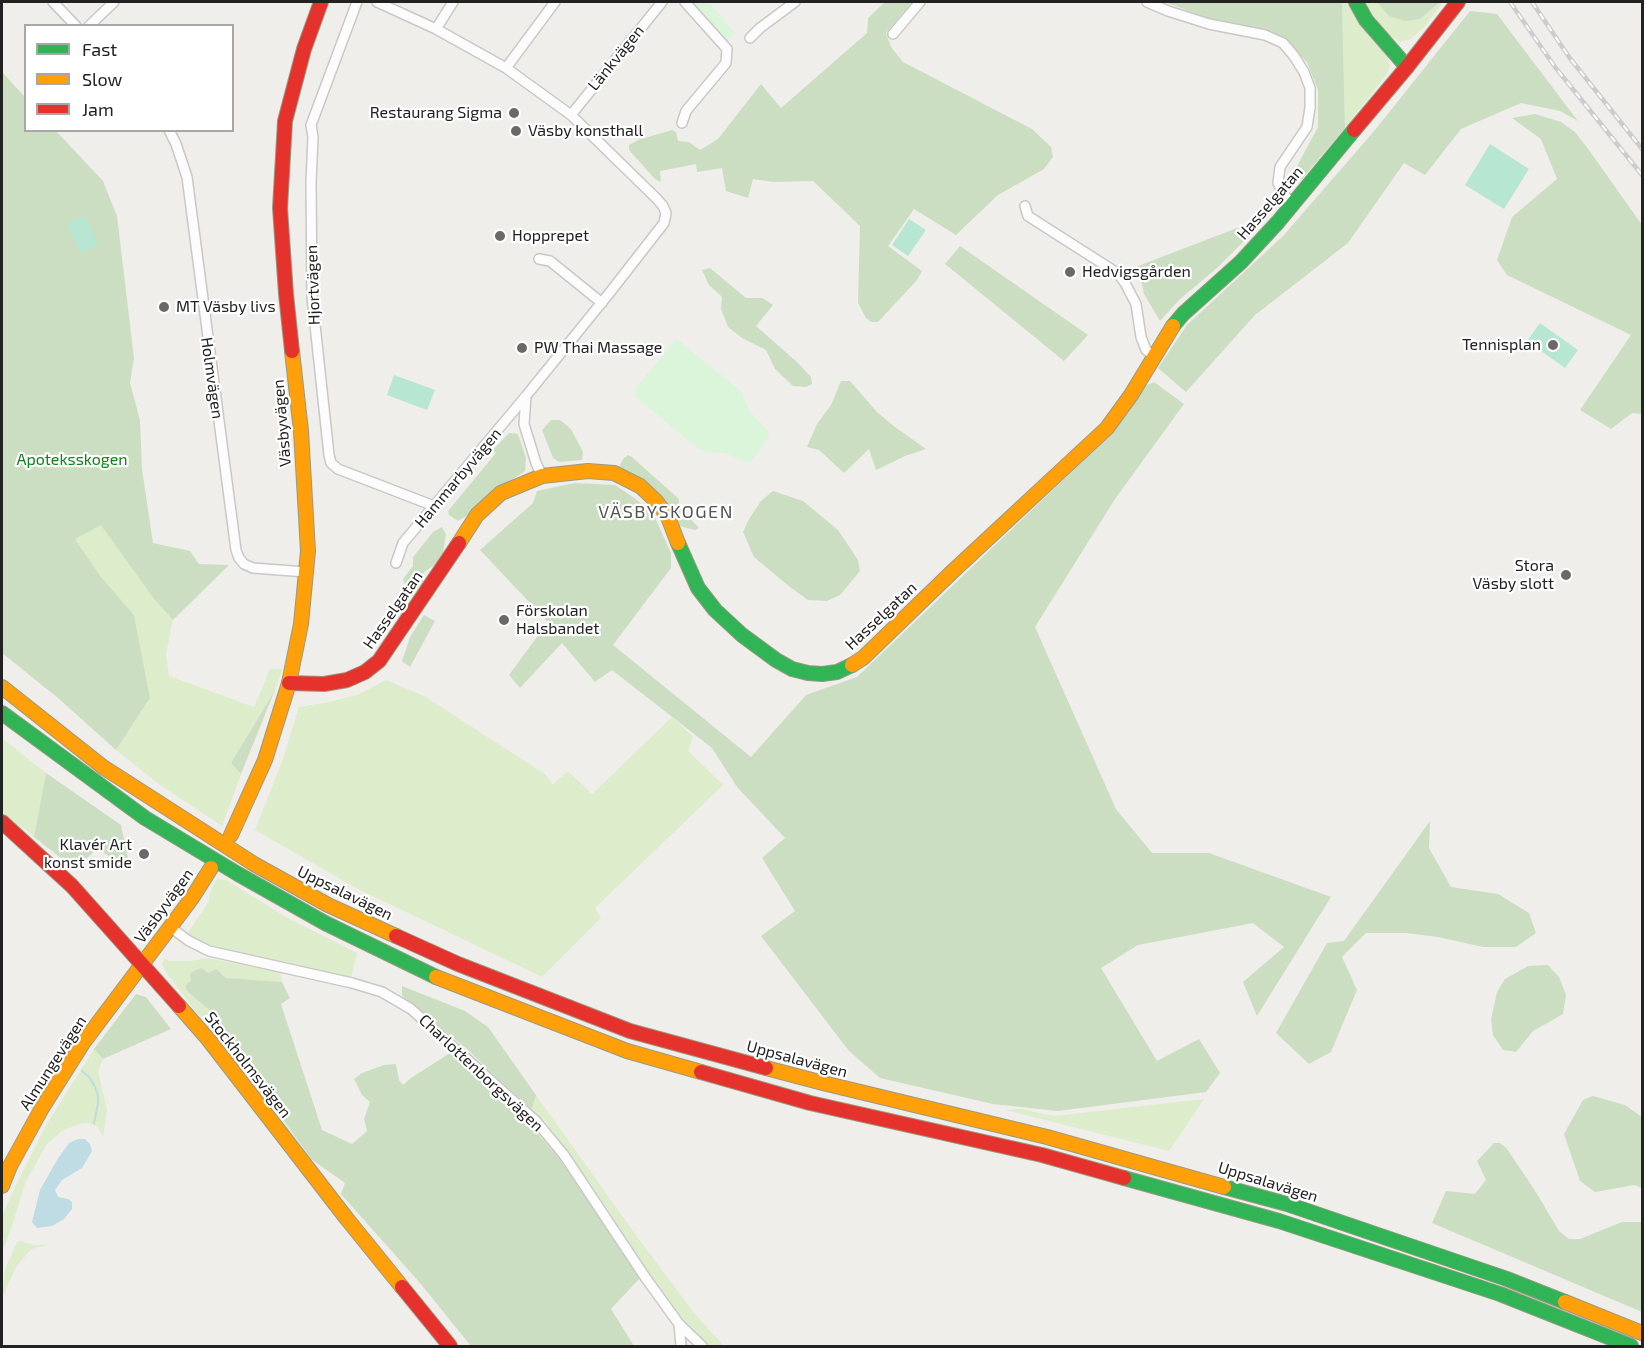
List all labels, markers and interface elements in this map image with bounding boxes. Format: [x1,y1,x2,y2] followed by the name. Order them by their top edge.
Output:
[584,22,648,94] street label: Länkvägen
[24,24,234,132] legend
[82,38,117,60] text: Fast
[82,68,122,90] text: Slow
[82,98,114,120] text: Jam
[370,103,502,123] place label: Restaurang Sigma
[507,106,521,120] marker: Restaurang Sigma
[528,121,643,141] place label: Väsby konsthall
[509,124,523,138] marker: Väsby konsthall
[1233,162,1307,244] street label: Hasselgatan
[512,226,589,246] place label: Hopprepet
[493,229,507,243] marker: Hopprepet
[302,245,324,325] street label: Hjortvägen
[1082,262,1191,282] place label: Hedvigsgården
[1063,265,1077,279] marker: Hedvigsgården
[176,297,276,317] place label: MT Väsby livs
[157,300,171,314] marker: MT Väsby livs
[1462,335,1541,355] place label: Tennisplan
[197,336,227,420] street label: Holmvägen
[534,338,662,358] place label: PW Thai Massage
[1546,338,1560,352] marker: Tennisplan
[515,341,529,355] marker: PW Thai Massage
[269,379,295,467] street label: Väsbyvägen
[411,424,505,532] street label: Hammarbyvägen
[16,450,128,470] park label: Apoteksskogen
[598,501,734,523] district label: VÄSBYSKOGEN
[1473,556,1554,594] place label: Stora Väsby slott
[359,567,427,653] street label: Hasselgatan
[1559,568,1573,582] marker: Stora Väsby slott
[841,578,921,654] street label: Hasselgatan
[516,601,599,639] place label: Förskolan Halsbandet
[497,613,511,627] marker: Förskolan Halsbandet
[44,835,132,873] place label: Klavér Art konst smide
[137,847,151,861] marker: Klavér Art konst smide
[294,862,396,924] street label: Uppsalavägen
[130,865,198,947] street label: Väsbyvägen
[201,1008,295,1122] street label: Stockholmsvägen
[415,1010,547,1136] street label: Charlottenborgsvägen
[15,1012,91,1114] street label: Almungevägen
[744,1036,850,1082] street label: Uppsalavägen
[1216,1158,1320,1206] street label: Uppsalavägen

